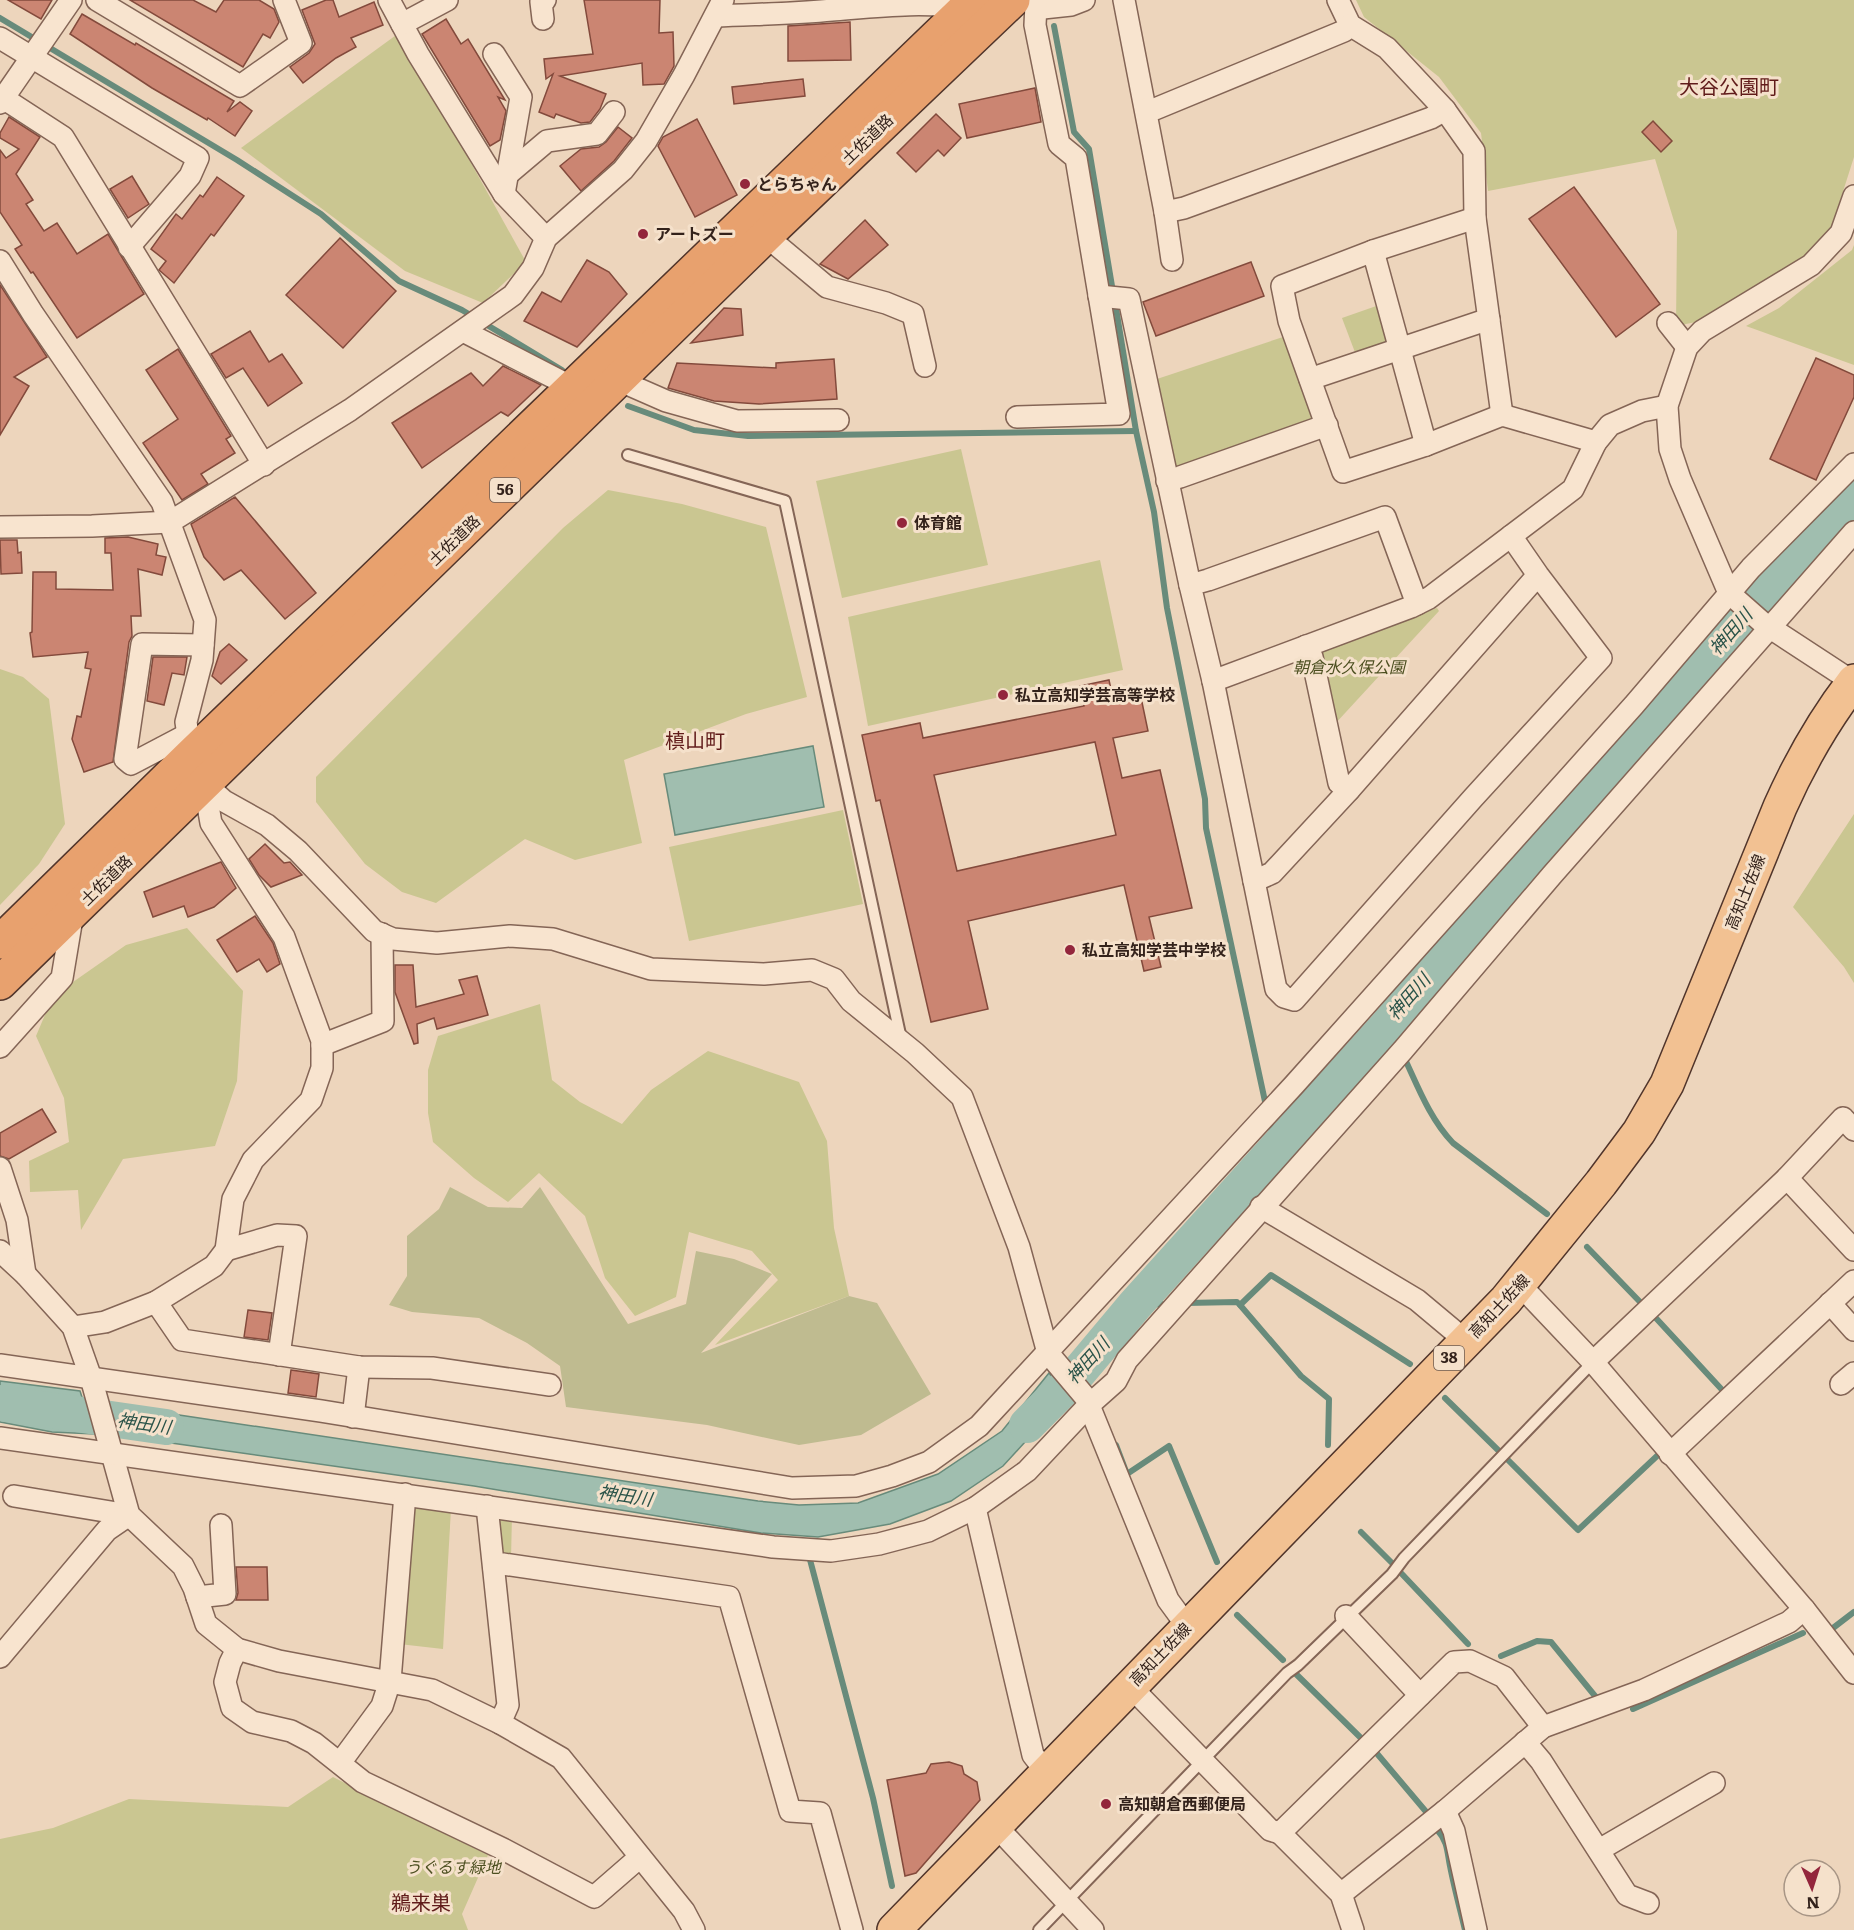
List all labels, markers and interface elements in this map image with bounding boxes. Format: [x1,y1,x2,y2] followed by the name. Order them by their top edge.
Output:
[1679,70,1779,100] district label: 大谷公園町
[835,107,898,169] street label: 土佐道路
[757,171,837,195] place label: とらちゃん
[738,177,752,191] marker: とらちゃん
[655,221,734,245] place label: アートズー
[636,227,650,241] marker: アートズー
[490,478,520,502] road number: 56
[422,508,485,570] street label: 土佐道路
[914,510,962,534] place label: 体育館
[895,516,909,530] marker: 体育館
[1702,600,1759,660] water label: 神田川
[1293,654,1407,678] park label: 朝倉水久保公園
[1015,682,1175,706] place label: 私立高知学芸高等学校
[996,688,1010,702] marker: 私立高知学芸高等学校
[665,724,725,754] district label: 槙山町
[74,848,137,910] street label: 土佐道路
[1718,850,1770,933] street label: 高知土佐線
[1082,937,1226,961] place label: 私立高知学芸中学校
[1063,943,1077,957] marker: 私立高知学芸中学校
[1380,965,1437,1025] water label: 神田川
[1462,1268,1534,1343] street label: 高知土佐線
[1059,1329,1116,1389] water label: 神田川
[1434,1346,1464,1370] road number: 38
[116,1405,175,1440] water label: 神田川
[596,1477,656,1512] water label: 神田川
[1123,1616,1196,1690] street label: 高知土佐線
[1118,1791,1246,1815] place label: 高知朝倉西郵便局
[1099,1797,1113,1811] marker: 高知朝倉西郵便局
[405,1854,503,1878] park label: うぐるす緑地
[1782,1858,1842,1918] north arrow
[391,1886,451,1916] district label: 鵜来巣
[1805,1892,1820,1916] text: N

